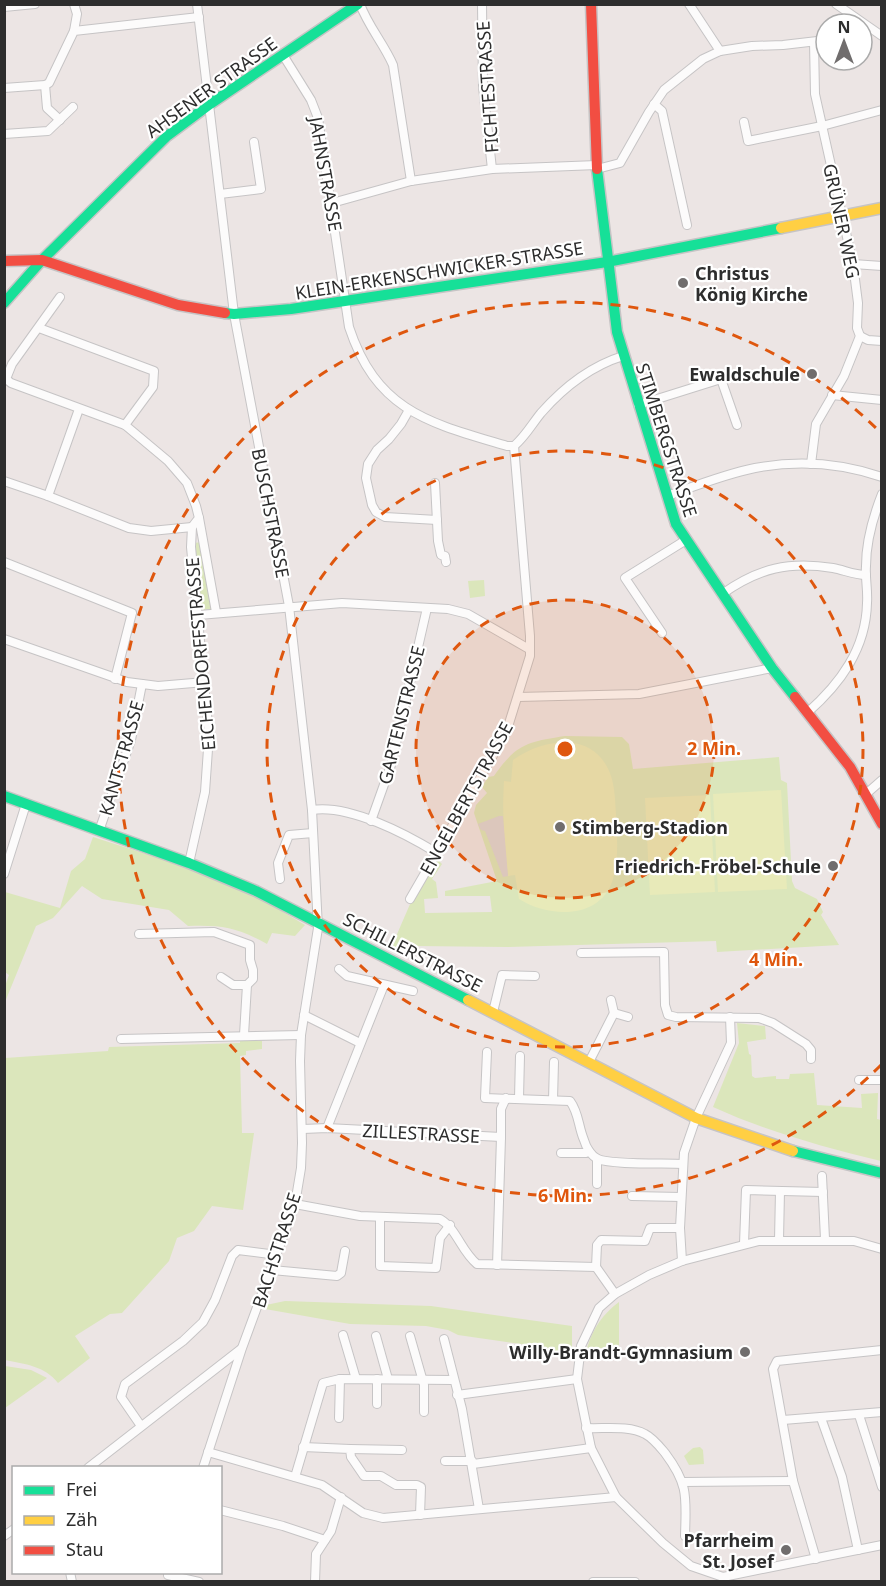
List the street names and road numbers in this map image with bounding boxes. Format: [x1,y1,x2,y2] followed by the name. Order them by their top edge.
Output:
[470,20,504,154] street label: FICHTESTRASSE
[141,31,281,143] street label: AHSENER STRASSE
[304,113,348,233] street label: JAHNSTRASSE
[818,161,866,281] street label: GRÜNER WEG
[293,235,585,305] street label: KLEIN-ERKENSCHWICKER-STRASSE
[631,360,703,520] street label: STIMBERGSTRASSE
[247,446,295,580] street label: BUSCHSTRASSE
[180,556,220,752] street label: EICHENDORFFSTRASSE
[372,643,430,787] street label: GARTENSTRASSE
[93,698,149,818] street label: KANTSTRASSE
[414,717,518,879] street label: ENGELBERTSTRASSE
[339,907,487,997] street label: SCHILLERSTRASSE
[362,1118,480,1148] street label: ZILLESTRASSE
[246,1189,306,1311] street label: BACHSTRASSE

